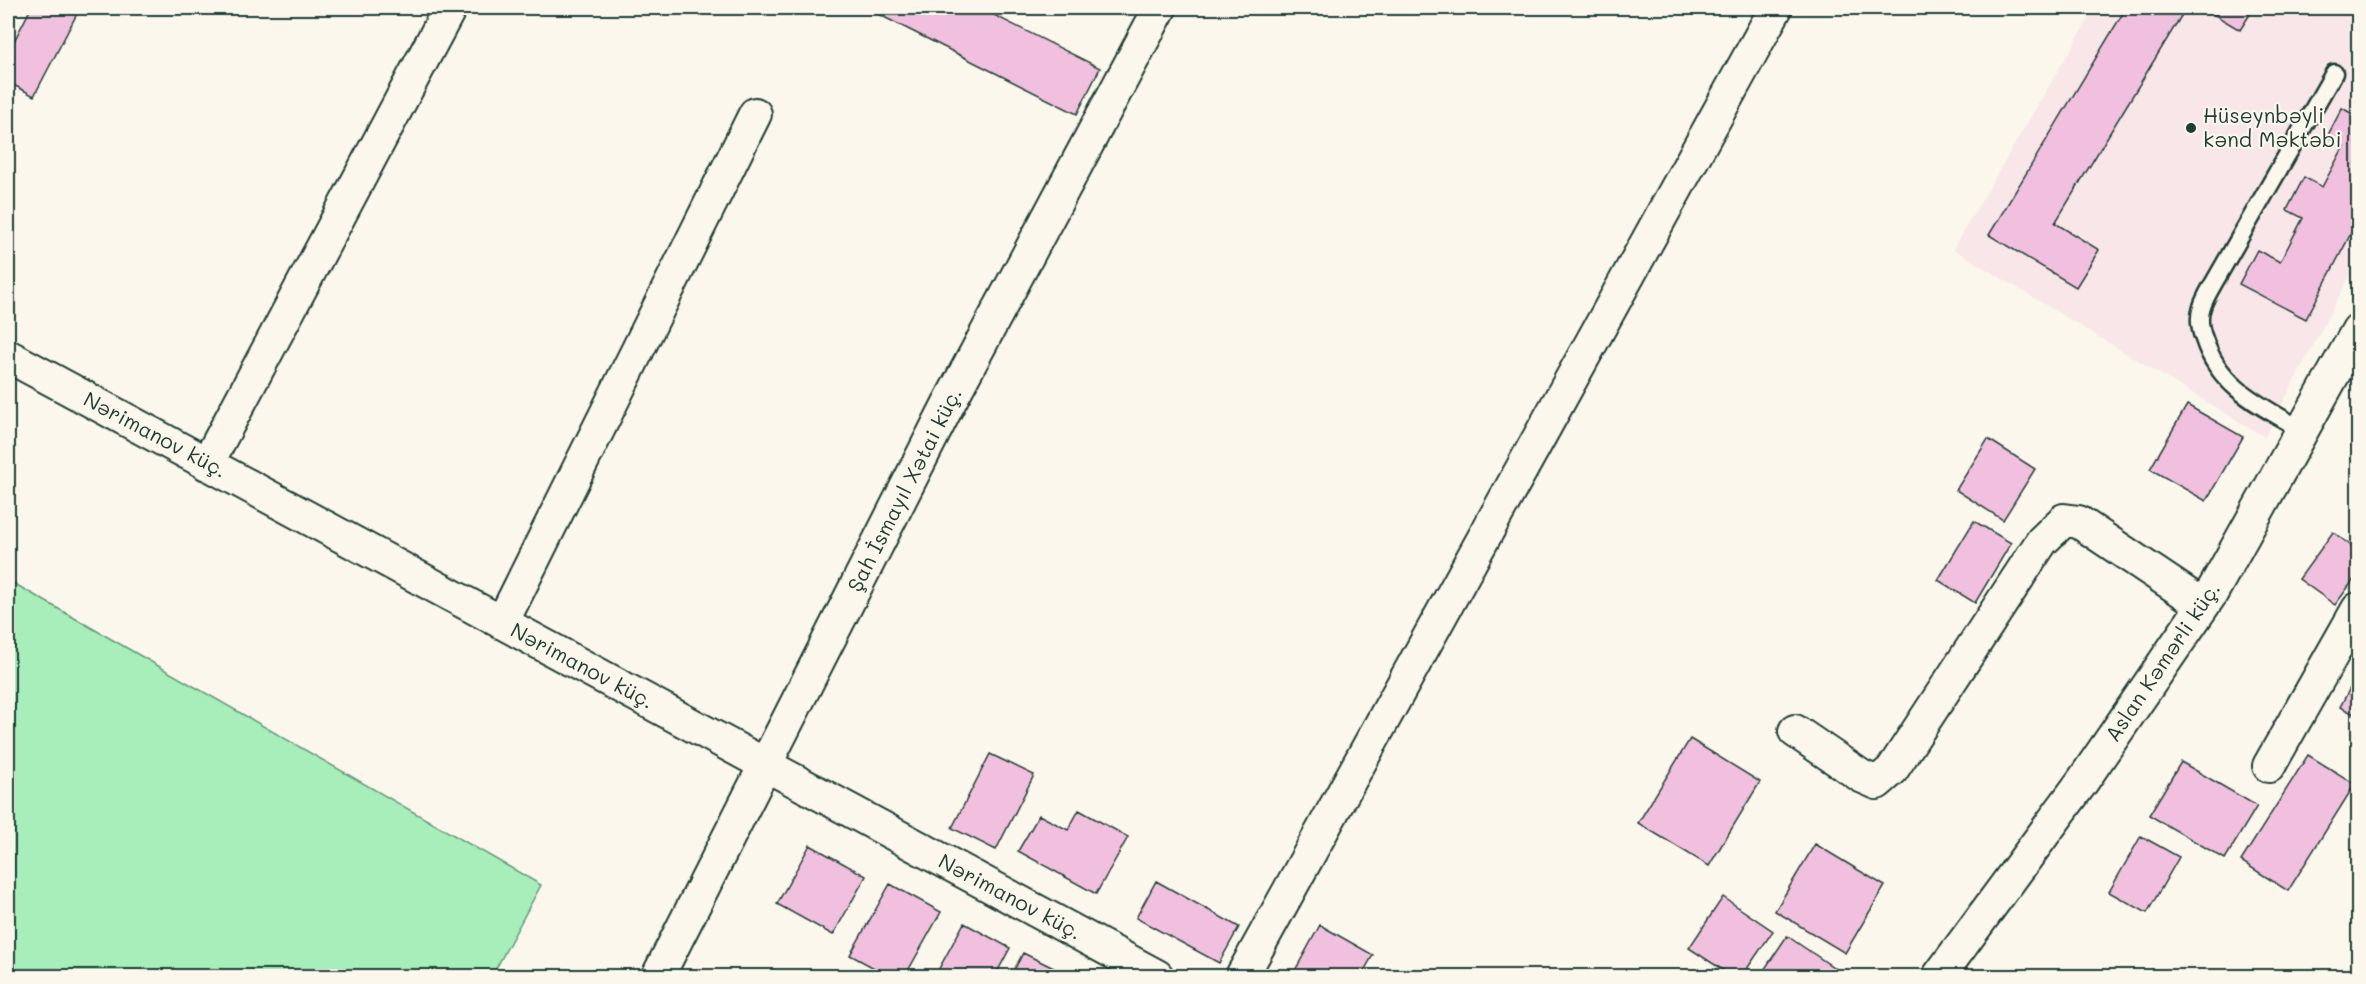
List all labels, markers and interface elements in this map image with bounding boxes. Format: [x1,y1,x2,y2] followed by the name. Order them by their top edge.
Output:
[2203,101,2342,152] place label: Hüseynbəyli kənd Məktəbi
[2184,121,2198,135] marker: Hüseynbəyli kənd Məktəbi
[840,383,967,596] street label: Şah İsmayıl Xətai küç.
[79,385,232,483] street label: Nərimanov küç.
[2098,576,2225,746] street label: Aslan Kəmərli küç.
[506,616,659,714] street label: Nərimanov küç.
[934,847,1087,945] street label: Nərimanov küç.

